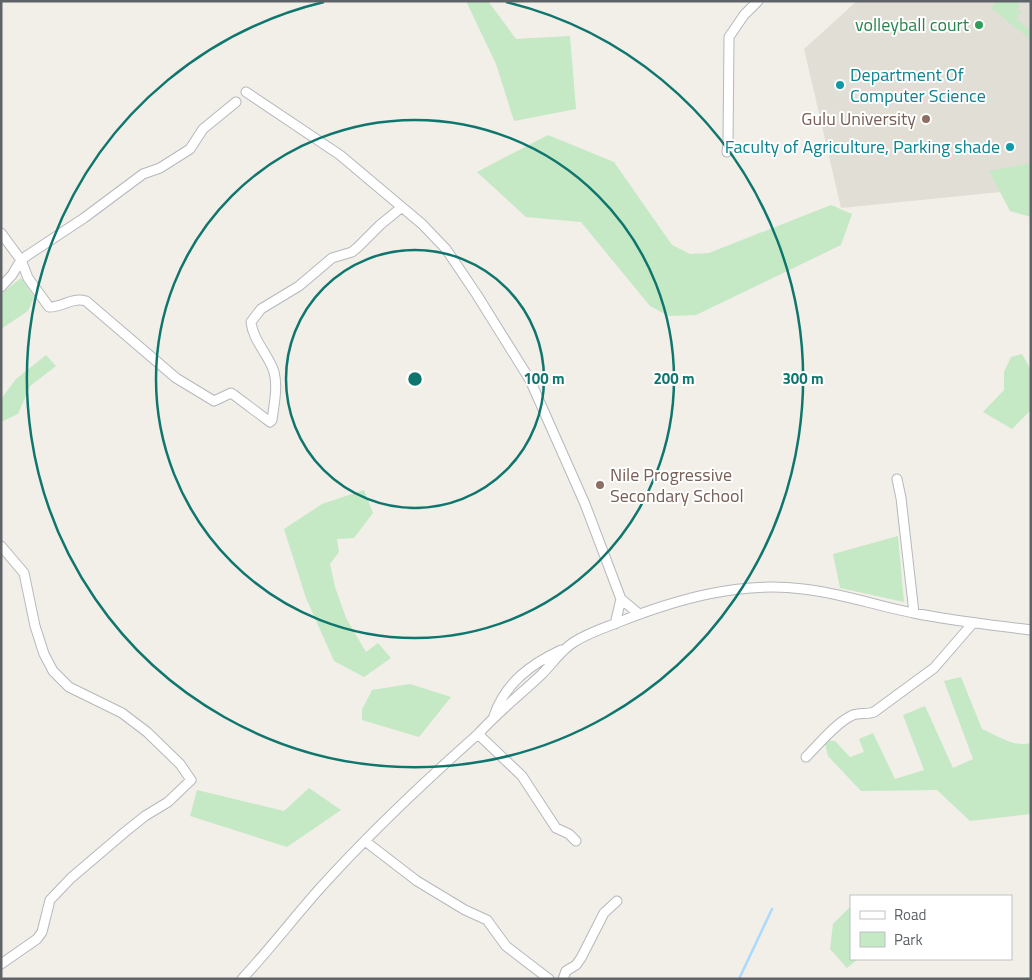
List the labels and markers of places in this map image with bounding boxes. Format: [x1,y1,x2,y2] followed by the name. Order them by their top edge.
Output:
[855,11,970,38] place label: volleyball court
[973,19,985,31] marker: volleyball court
[850,61,986,109] place label: Department Of Computer Science
[834,79,846,91] marker: Department Of Computer Science
[801,105,916,132] place label: Gulu University
[920,113,932,125] marker: Gulu University
[725,133,1000,160] place label: Faculty of Agriculture, Parking shade
[1004,141,1016,153] marker: Faculty of Agriculture, Parking shade
[406,370,424,388] centre of rings
[610,461,744,509] place label: Nile Progressive Secondary School
[594,479,606,491] marker: Nile Progressive Secondary School

